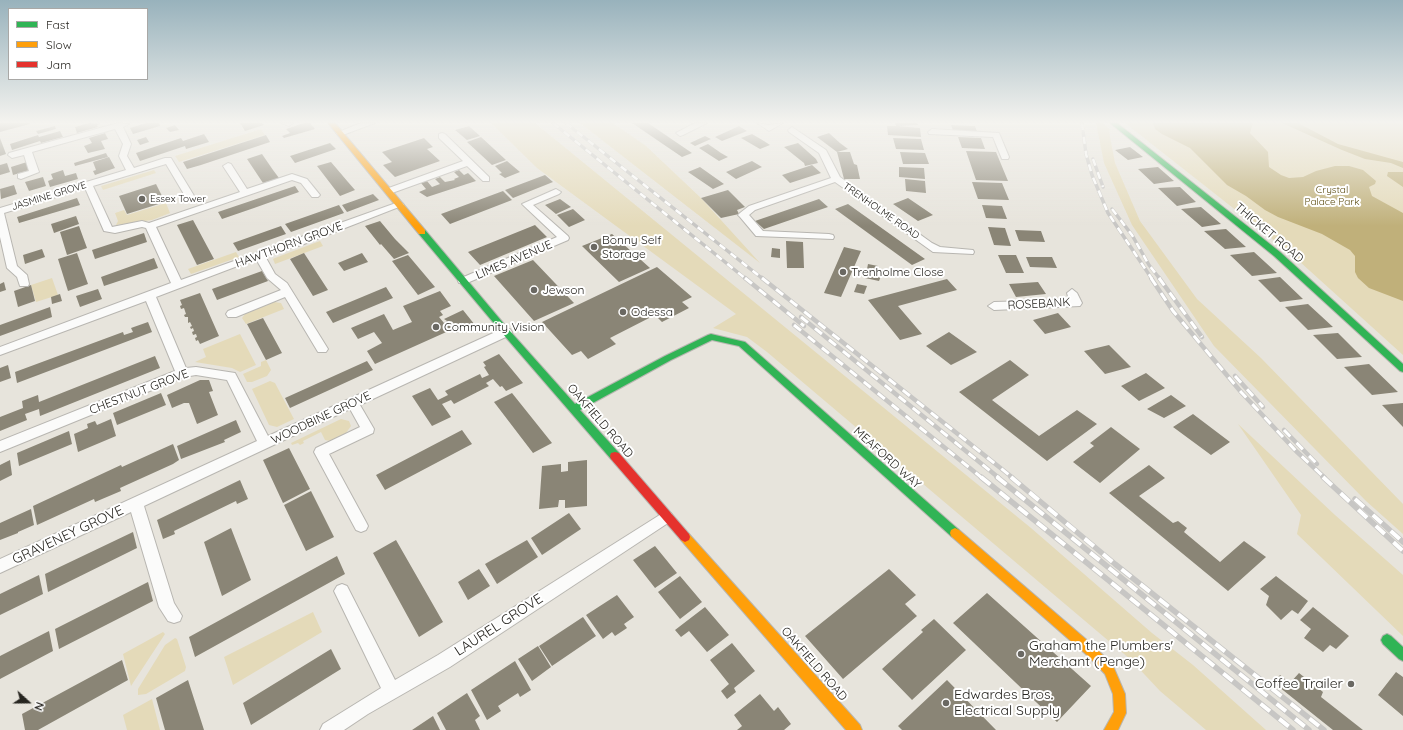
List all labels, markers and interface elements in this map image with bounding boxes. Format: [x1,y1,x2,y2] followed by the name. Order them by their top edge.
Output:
[8,8,148,80] legend
[46,17,70,32] text: Fast
[46,37,72,52] text: Slow
[46,57,71,72] text: Jam
[10,179,88,213] street label: JASMINE GROVE
[841,180,921,242] street label: TRENHOLME ROAD
[1304,184,1360,208] park label: Crystal Palace Park
[150,193,206,205] place label: Essex Tower
[137,194,147,204] marker: Essex Tower
[1232,200,1306,266] street label: THICKET ROAD
[233,219,345,271] street label: HAWTHORN GROVE
[602,233,662,261] place label: Bonny Self Storage
[474,237,554,283] street label: LIMES AVENUE
[589,242,599,252] marker: Bonny Self Storage
[851,265,944,279] place label: Trenholme Close
[838,267,848,277] marker: Trenholme Close
[542,283,584,297] place label: Jewson
[529,285,539,295] marker: Jewson
[1007,295,1071,313] street label: ROSEBANK
[631,305,673,319] place label: Odessa
[618,307,628,317] marker: Odessa
[444,320,544,334] place label: Community Vision
[431,322,441,332] marker: Community Vision
[87,366,191,418] street label: CHESTNUT GROVE
[564,381,636,461] street label: OAKFIELD ROAD
[269,389,373,447] street label: WOODBINE GROVE
[850,424,924,492] street label: MEAFORD WAY
[10,502,126,568] street label: GRAVENEY GROVE
[452,590,546,660] street label: LAUREL GROVE
[778,624,850,704] street label: OAKFIELD ROAD
[1029,638,1173,670] place label: Graham the Plumbers' Merchant (Penge)
[1016,649,1026,659] marker: Graham the Plumbers' Merchant (Penge)
[1255,676,1343,692] place label: Coffee Trailer
[1346,679,1356,689] marker: Coffee Trailer
[8,682,48,722] north arrow
[954,687,1060,720] place label: Edwardes Bros. Electrical Supply
[941,698,951,708] marker: Edwardes Bros. Electrical Supply
[31,700,47,713] text: N

